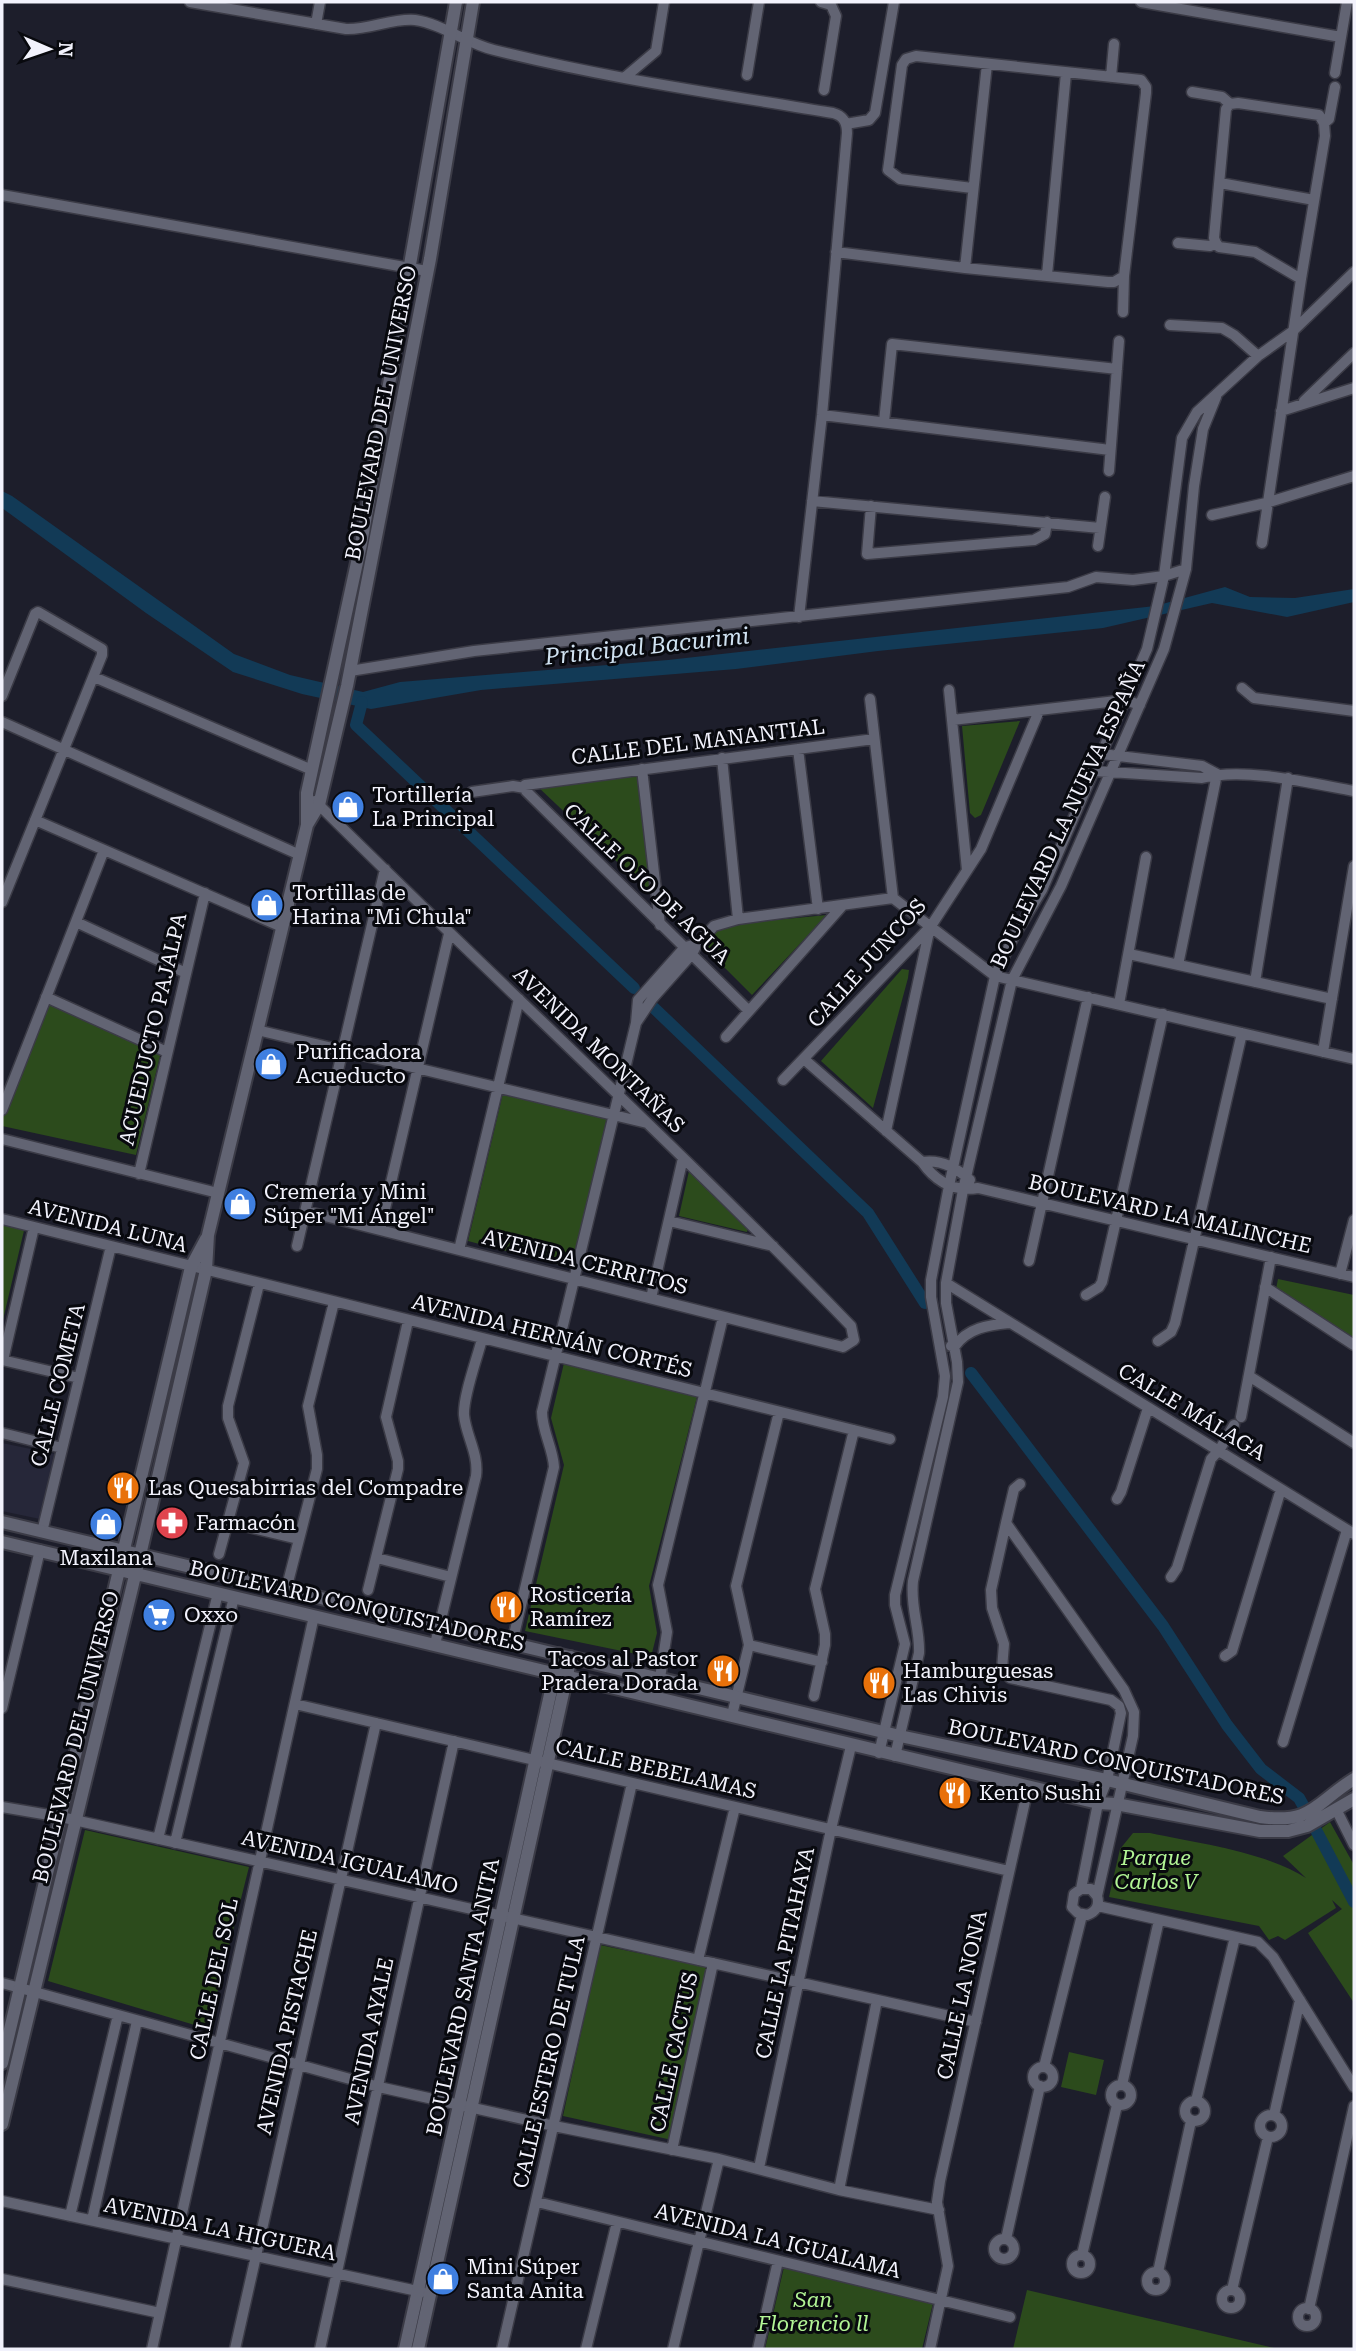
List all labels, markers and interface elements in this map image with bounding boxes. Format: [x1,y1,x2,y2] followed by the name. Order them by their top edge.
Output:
[14,14,84,84] north arrow
[54,42,77,58] text: N
[341,263,421,563] street label: BOULEVARD DEL UNIVERSO
[542,622,751,671] water label: Principal Bacurimi
[985,656,1150,972] street label: BOULEVARD LA NUEVA ESPAÑA
[570,715,826,769] street label: CALLE DEL MANANTIAL
[372,783,495,831] place label: Tortillería La Principal
[329,788,367,826] shop icon: Tortillería La Principal
[559,799,735,970] street label: CALLE OJO DE AGUA
[292,881,472,929] place label: Tortillas de Harina "Mi Chula"
[248,886,286,924] shop icon: Tortillas de Harina "Mi Chula"
[803,894,931,1032] street label: CALLE JUNCOS
[115,910,192,1148] street label: ACUEDUCTO PAJALPA
[509,961,690,1138] street label: AVENIDA MONTAÑAS
[296,1040,422,1088] place label: Purificadora Acueducto
[252,1045,290,1083] shop icon: Purificadora Acueducto
[1026,1170,1314,1258] street label: BOULEVARD LA MALINCHE
[264,1180,435,1228] place label: Cremería y Mini Súper "Mi Ángel"
[221,1185,259,1223] shop icon: Cremería y Mini Súper "Mi Ángel"
[26,1195,190,1257] street label: AVENIDA LUNA
[480,1225,690,1299] street label: AVENIDA CERRITOS
[410,1289,695,1382] street label: AVENIDA HERNÁN CORTÉS
[26,1301,90,1469] street label: CALLE COMETA
[1114,1358,1271,1466] street label: CALLE MÁLAGA
[104,1469,142,1507] restaurant icon: Las Quesabirrias del Compadre
[148,1476,463,1500] place label: Las Quesabirrias del Compadre
[153,1504,191,1542] pharmacy icon: Farmacón
[87,1505,125,1543] shop icon: Maxilana
[196,1511,297,1535] place label: Farmacón
[59,1546,153,1570] place label: Maxilana
[187,1556,527,1656] street label: BOULEVARD CONQUISTADORES
[530,1583,632,1631] place label: Rosticería Ramírez
[487,1588,525,1626] restaurant icon: Rosticería Ramírez
[28,1589,124,1885] street label: BOULEVARD DEL UNIVERSO
[140,1596,178,1634] supermarket icon: Oxxo
[184,1603,238,1627] place label: Oxxo
[541,1647,699,1695] place label: Tacos al Pastor Pradera Dorada
[704,1652,742,1690] restaurant icon: Tacos al Pastor Pradera Dorada
[903,1659,1053,1707] place label: Hamburguesas Las Chivis
[860,1664,898,1702] restaurant icon: Hamburguesas Las Chivis
[946,1715,1286,1809] street label: BOULEVARD CONQUISTADORES
[553,1734,759,1804] street label: CALLE BEBELAMAS
[936,1774,974,1812] restaurant icon: Kento Sushi
[979,1781,1101,1805] place label: Kento Sushi
[239,1825,461,1899] street label: AVENIDA IGUALAMO
[751,1845,819,2061] street label: CALLE LA PITAHAYA
[1114,1846,1200,1894] park label: Parque Carlos V
[422,1856,504,2138] street label: BOULEVARD SANTA ANITA
[185,1896,243,2062] street label: CALLE DEL SOL
[932,1908,992,2082] street label: CALLE LA NONA
[252,1927,322,2137] street label: AVENIDA PISTACHE
[508,1933,590,2191] street label: CALLE ESTERO DE TULA
[340,1955,398,2127] street label: AVENIDA AYALE
[645,1970,703,2134] street label: CALLE CACTUS
[102,2193,339,2265] street label: AVENIDA LA HIGUERA
[653,2199,904,2283] street label: AVENIDA LA IGUALAMA
[467,2255,584,2303] place label: Mini Súper Santa Anita
[424,2260,462,2298] shop icon: Mini Súper Santa Anita
[756,2288,869,2336] park label: San Florencio ll

